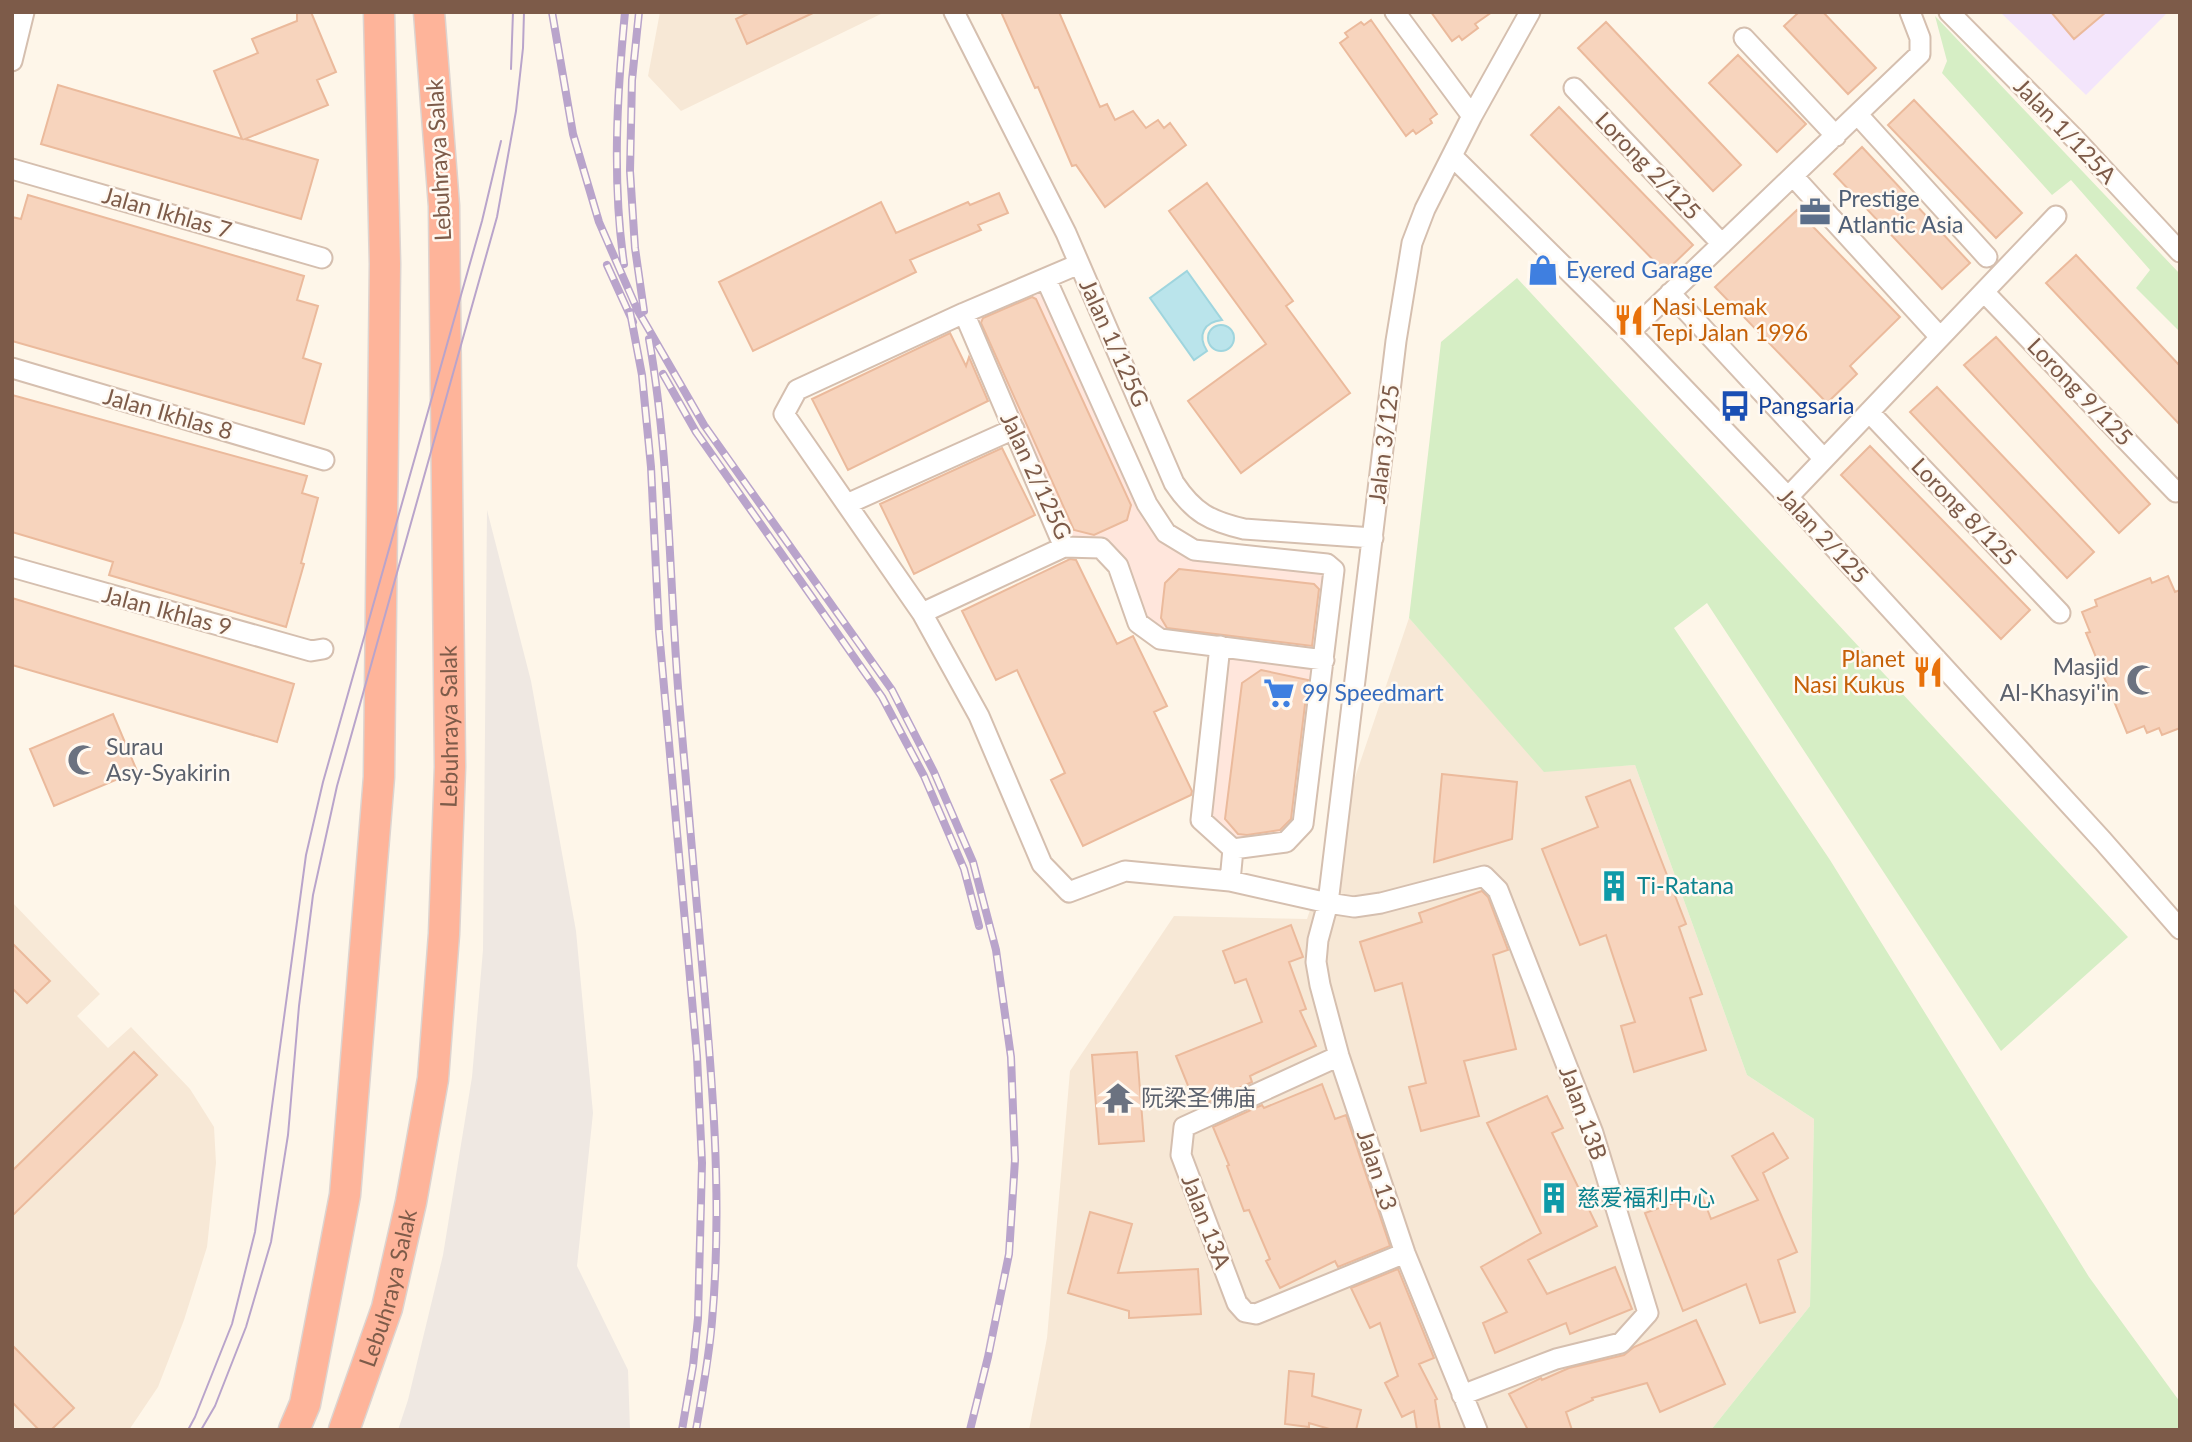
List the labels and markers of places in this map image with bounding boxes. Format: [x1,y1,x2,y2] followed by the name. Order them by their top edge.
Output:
[1838,184,1963,238] place label: Prestige Atlantic Asia
[1798,195,1832,229] office icon: Prestige Atlantic Asia
[1526,253,1560,287] shop icon: Eyered Garage
[1566,255,1713,283] place label: Eyered Garage
[1652,292,1808,346] place label: Nasi Lemak Tepi Jalan 1996
[1612,303,1646,337] restaurant icon: Nasi Lemak Tepi Jalan 1996
[1718,389,1752,423] bus stop icon: Pangsaria
[1758,391,1854,419] place label: Pangsaria
[1793,644,1906,698] place label: Planet Nasi Kukus
[2000,652,2119,706] place label: Masjid Al-Khasyi'in
[1911,655,1945,689] restaurant icon: Planet Nasi Kukus
[2125,663,2159,697] mosque icon: Masjid Al-Khasyi'in
[1262,676,1296,710] supermarket icon: 99 Speedmart
[1302,678,1445,706] place label: 99 Speedmart
[106,732,231,786] place label: Surau Asy-Syakirin
[66,743,100,777] mosque icon: Surau Asy-Syakirin
[1597,869,1631,903] building icon: Ti-Ratana
[1637,871,1734,899] place label: Ti-Ratana
[1101,1081,1135,1115] temple icon: 阮梁圣佛庙
[1141,1083,1256,1111] place label: 阮梁圣佛庙
[1537,1181,1571,1215] building icon: 慈爱福利中心
[1577,1183,1715,1211] place label: 慈爱福利中心

